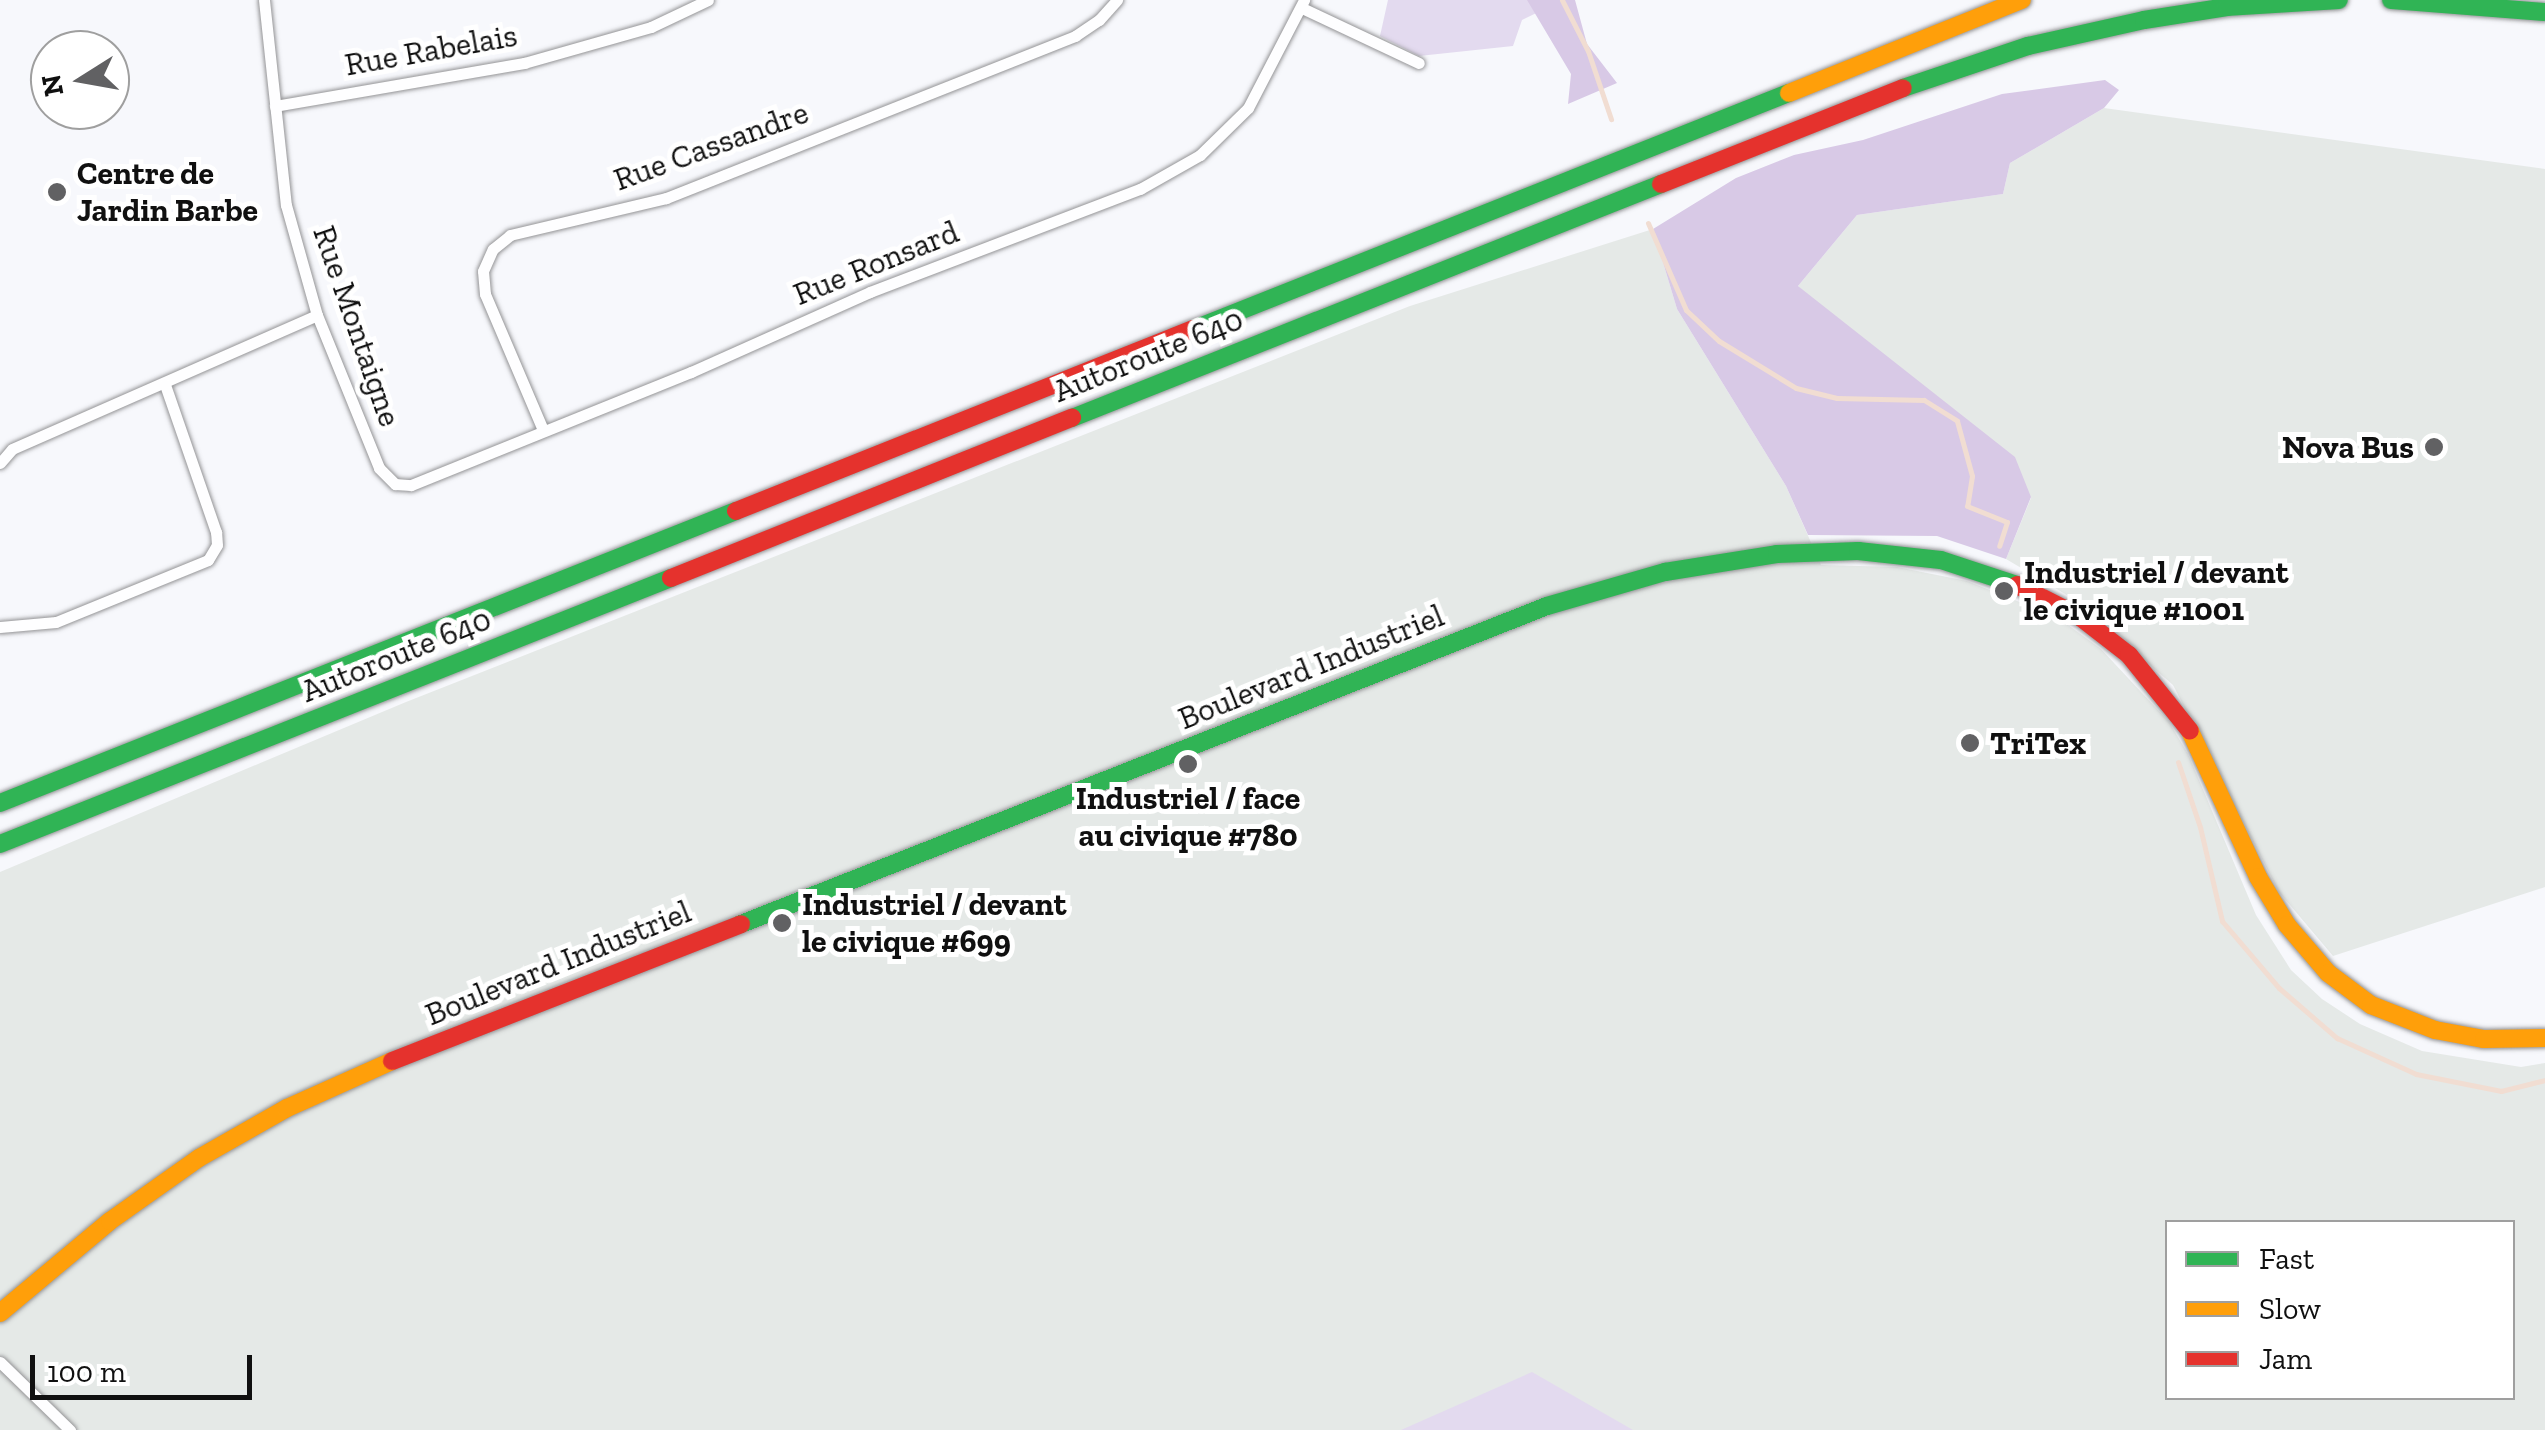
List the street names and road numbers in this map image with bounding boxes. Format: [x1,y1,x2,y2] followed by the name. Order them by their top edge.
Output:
[342,16,520,84] street label: Rue Rabelais
[609,93,813,199] street label: Rue Cassandre
[788,212,964,314] street label: Rue Ronsard
[305,221,409,431] street label: Rue Montaigne
[1048,300,1248,410] street label: Autoroute 640
[1173,596,1449,738] street label: Boulevard Industriel
[296,600,496,710] street label: Autoroute 640
[420,892,696,1034] street label: Boulevard Industriel

